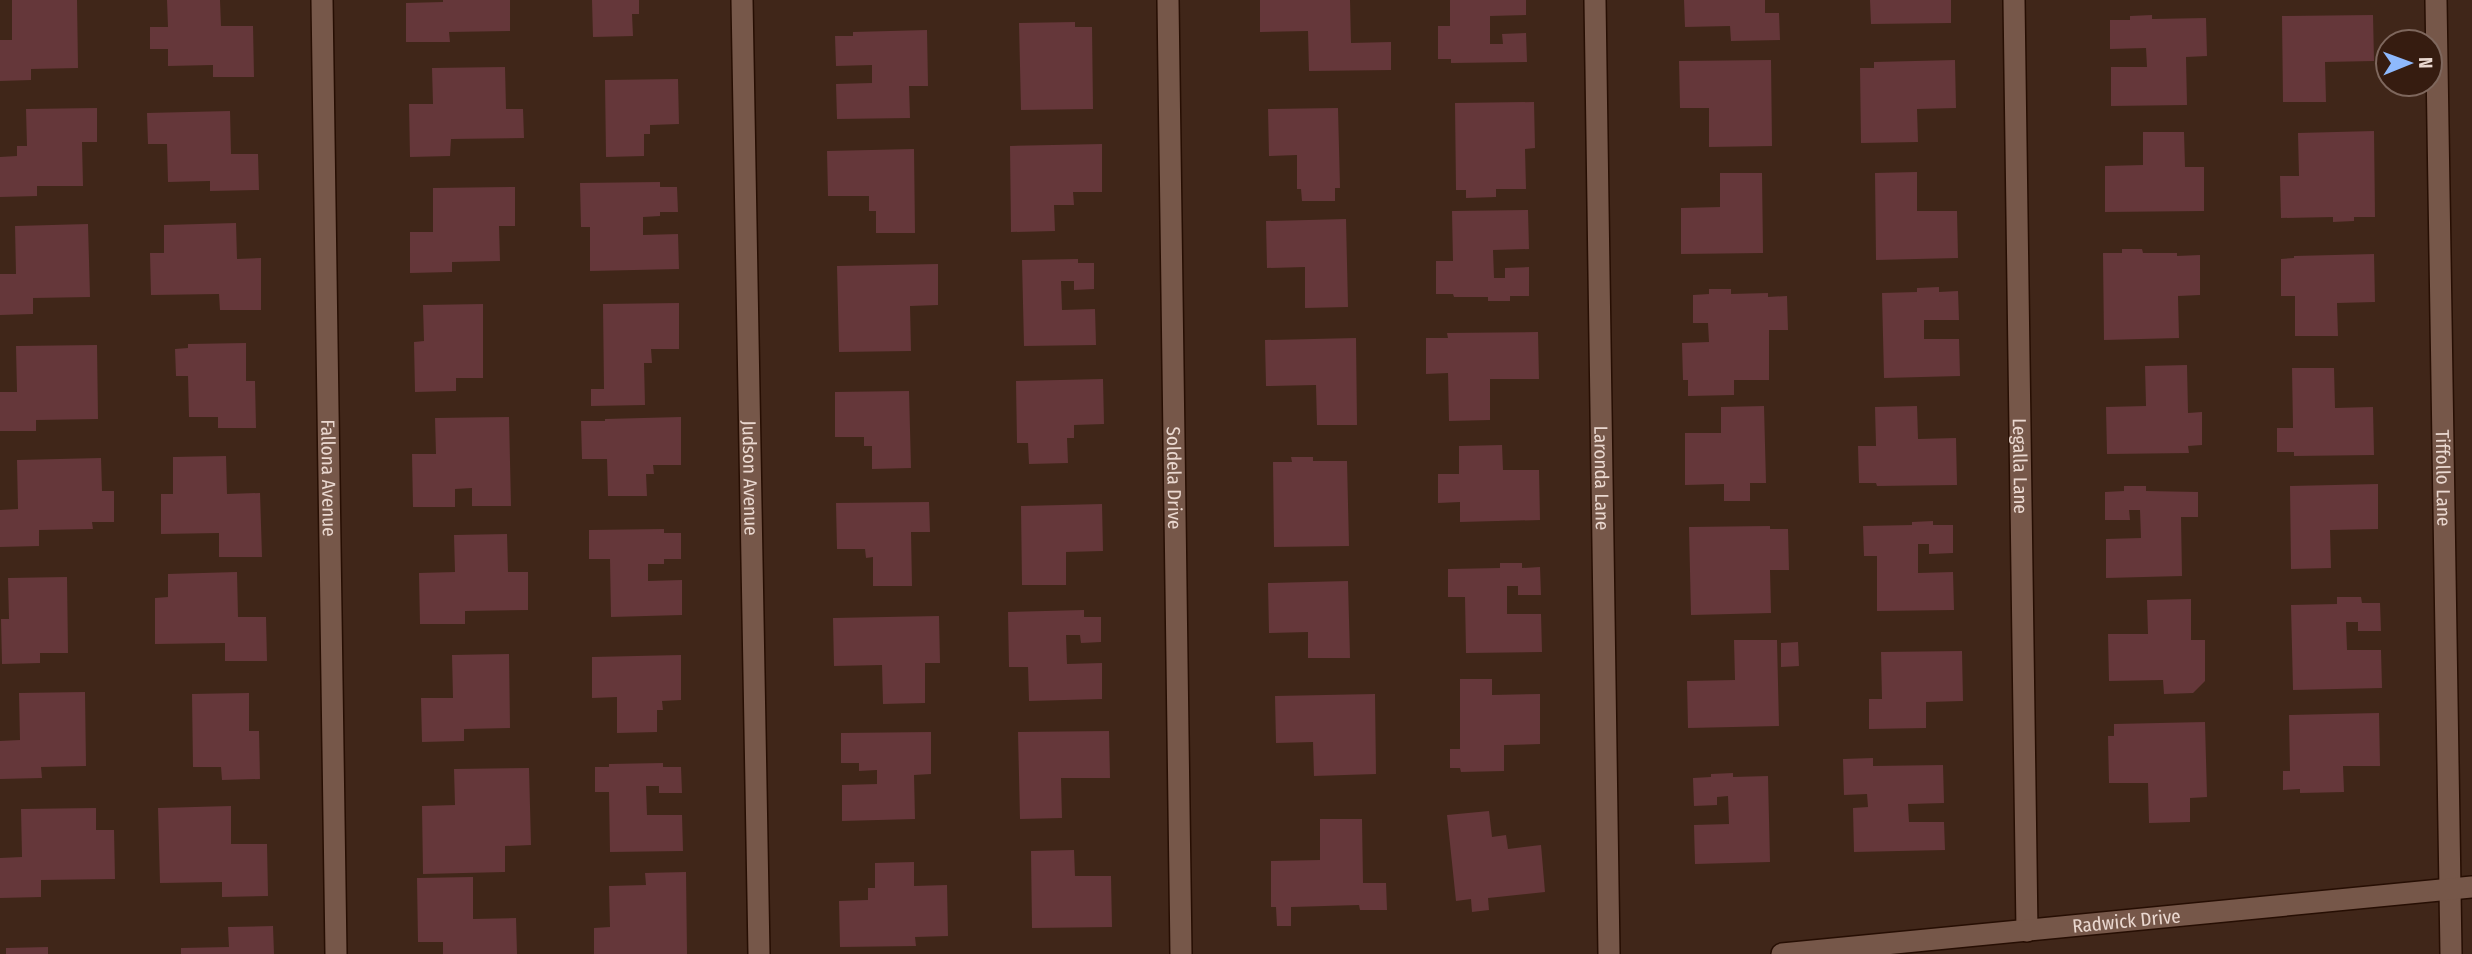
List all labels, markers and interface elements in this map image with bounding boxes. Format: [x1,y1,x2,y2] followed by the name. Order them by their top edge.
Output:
[2374,28,2444,98] north arrow
[2414,57,2437,69] text: N
[2008,418,2033,514] street label: Legalla Lane
[317,419,341,537] street label: Fallona Avenue
[738,420,763,536] street label: Judson Avenue
[1590,425,1614,530] street label: Laronda Lane
[1162,426,1187,530] street label: Soldela Drive
[2431,430,2456,526] street label: Tiffollo Lane
[2071,904,2182,937] street label: Radwick Drive

